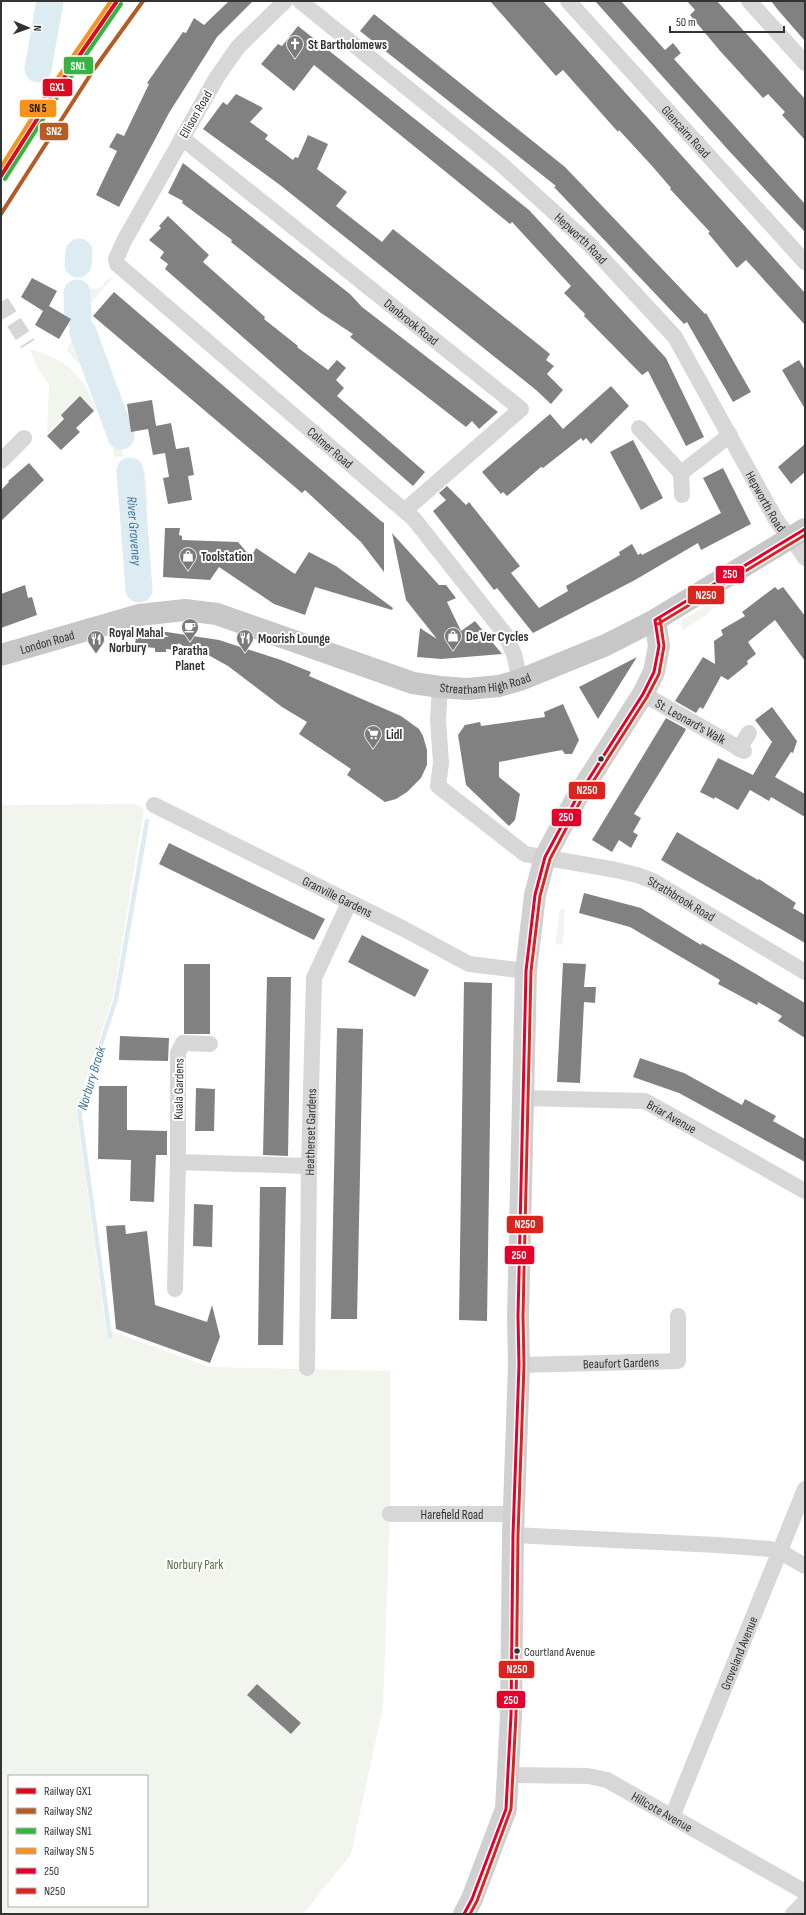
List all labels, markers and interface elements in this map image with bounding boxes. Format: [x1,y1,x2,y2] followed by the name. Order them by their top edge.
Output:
[8,8,48,48] north arrow
[670,8,784,34] scale bar
[676,15,696,30] text: 50 m
[31,25,44,32] text: N
[285,34,305,59] church icon: St Bartholomews
[308,37,387,53] place label: St Bartholomews
[63,56,94,75] line badge: SN1
[70,60,86,73] text: SN1
[42,78,73,97] line badge: GX1
[49,81,65,94] text: GX1
[176,88,216,141] street label: Ellison Road
[19,99,57,118] line badge: SN 5
[29,102,47,115] text: SN 5
[658,102,713,162] street label: Glencairn Road
[39,122,69,141] line badge: SN2
[46,125,62,138] text: SN2
[551,210,610,268] street label: Hepworth Road
[380,296,442,349] street label: Danbrook Road
[304,424,356,472] street label: Colmer Road
[742,468,789,535] street label: Hepworth Road
[123,496,145,567] water label: River Graveney
[178,546,198,571] shop icon: Toolstation
[201,549,253,565] place label: Toolstation
[715,565,745,584] line badge: 250
[723,568,737,581] text: 250
[687,585,725,605] line badge: N250
[696,589,716,602] text: N250
[180,617,200,642] cafe icon: Paratha Planet
[109,625,164,656] place label: Royal Mahal Norbury
[443,626,463,651] shop icon: De Ver Cycles
[18,627,76,658] street label: London Road
[235,628,255,653] restaurant icon: Moorish Lounge
[86,629,106,654] restaurant icon: Royal Mahal Norbury
[466,629,528,645] place label: De Ver Cycles
[258,631,331,647] place label: Moorish Lounge
[172,643,208,674] place label: Paratha Planet
[439,670,533,698] street label: Streatham High Road
[652,696,729,748] street label: St. Leonard's Walk
[363,724,383,749] supermarket icon: Lidl
[386,727,402,743] place label: Lidl
[596,754,606,764] unlabelled marker
[568,781,606,800] line badge: N250
[577,784,597,797] text: N250
[551,808,582,827] line badge: 250
[559,811,573,824] text: 250
[300,873,375,921] street label: Granville Gardens
[645,873,718,925] street label: Strathbrook Road
[74,1043,109,1112] water label: Norbury Brook
[170,1058,188,1120] street label: Kuala Gardens
[302,1088,320,1176] street label: Heatherset Gardens
[644,1097,699,1137] street label: Briar Avenue
[506,1215,544,1234] line badge: N250
[515,1218,535,1231] text: N250
[504,1245,535,1265] line badge: 250
[512,1249,526,1262] text: 250
[583,1354,660,1372] street label: Beaufort Gardens
[421,1507,483,1523] street label: Harefield Road
[167,1557,223,1573] park label: Norbury Park
[717,1614,761,1692] street label: Groveland Avenue
[524,1645,595,1660] place label: Courtland Avenue
[512,1646,522,1656] marker: Courtland Avenue
[498,1660,535,1679] line badge: N250
[507,1663,527,1676] text: N250
[496,1690,526,1709] line badge: 250
[504,1694,518,1707] text: 250
[8,1775,148,1907] legend
[44,1784,92,1799] text: Railway GX1
[629,1789,695,1836] street label: Hillcote Avenue
[44,1804,92,1819] text: Railway SN2
[44,1824,92,1839] text: Railway SN1
[44,1844,94,1859] text: Railway SN 5
[44,1864,59,1879] text: 250
[44,1884,65,1899] text: N250

